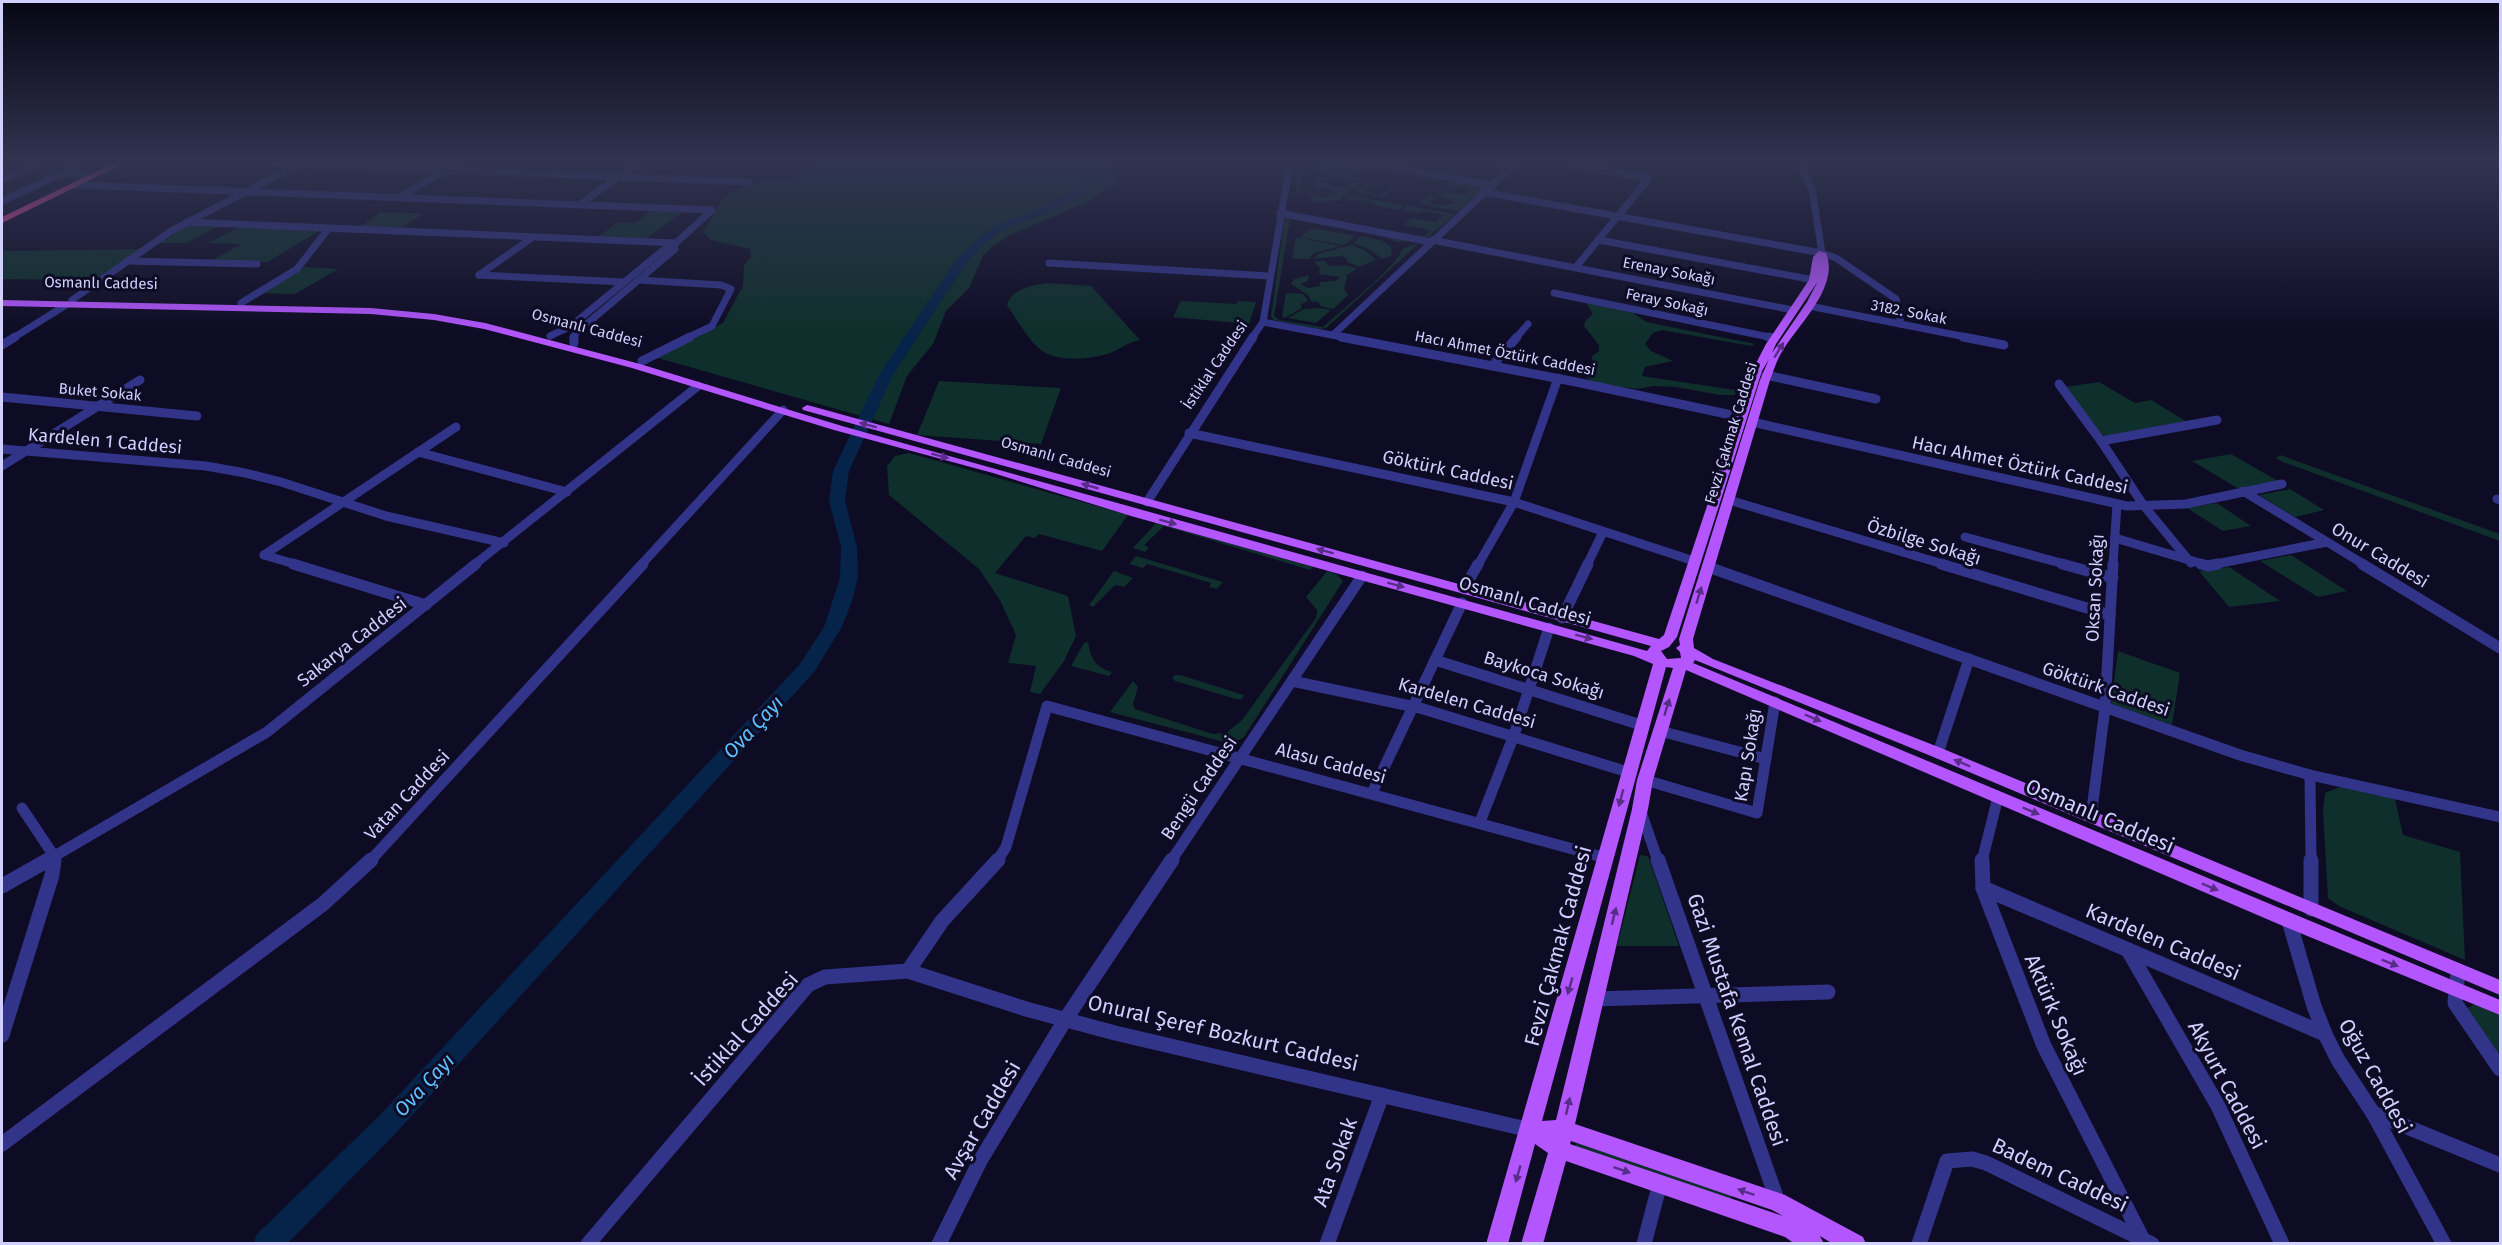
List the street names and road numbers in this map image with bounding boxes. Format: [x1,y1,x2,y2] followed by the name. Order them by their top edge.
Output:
[1621,253,1717,289] street label: Erenay Sokağı
[44,273,158,293] street label: Osmanlı Caddesi
[1624,284,1710,320] street label: Feray Sokağı
[1870,296,1949,328] street label: 3182. Sokak
[530,305,644,351] street label: Osmanlı Caddesi
[1179,317,1251,413] street label: İstiklal Caddesi
[1413,327,1597,379] street label: Hacı Ahmet Öztürk Caddesi
[1701,360,1761,506] street label: Fevzi Çakmak Caddesi
[58,379,143,405] street label: Buket Sokak
[27,423,183,459] street label: Kardelen 1 Caddesi
[1910,431,2130,499] street label: Hacı Ahmet Öztürk Caddesi
[999,433,1113,481] street label: Osmanlı Caddesi
[1380,445,1516,495] street label: Göktürk Caddesi
[1864,514,1984,570] street label: Özbilge Sokağı
[2327,517,2433,593] street label: Onur Caddesi
[2081,533,2109,643] street label: Oksan Sokağı
[1456,572,1594,630] street label: Osmanlı Caddesi
[293,592,411,692] street label: Sakarya Caddesi
[1481,646,1607,704] street label: Baykoca Sokağı
[2039,657,2173,721] street label: Göktürk Caddesi
[1396,673,1538,733] street label: Kardelen Caddesi
[1730,707,1766,803] street label: Kapı Sokağı
[1156,732,1242,844] street label: Bengü Caddesi
[1273,738,1389,788] street label: Alasu Caddesi
[360,745,454,845] street label: Vatan Caddesi
[2022,773,2178,859] street label: Osmanlı Caddesi
[1519,843,1597,1049] street label: Fevzi Çakmak Caddesi
[1681,890,1793,1150] street label: Gazi Mustafa Kemal Caddesi
[2082,898,2244,986] street label: Kardelen Caddesi
[2019,950,2093,1080] street label: Aktürk Sokağı
[688,967,804,1091] street label: İstiklal Caddesi
[1085,989,1361,1077] street label: Onural Şeref Bozkurt Caddesi
[2333,1014,2417,1138] street label: Oğuz Caddesi
[2182,1016,2272,1154] street label: Akyurt Caddesi
[938,1056,1026,1184] street label: Avşar Caddesi
[1307,1114,1363,1210] street label: Ata Sokak
[1988,1132,2132,1218] street label: Badem Caddesi

